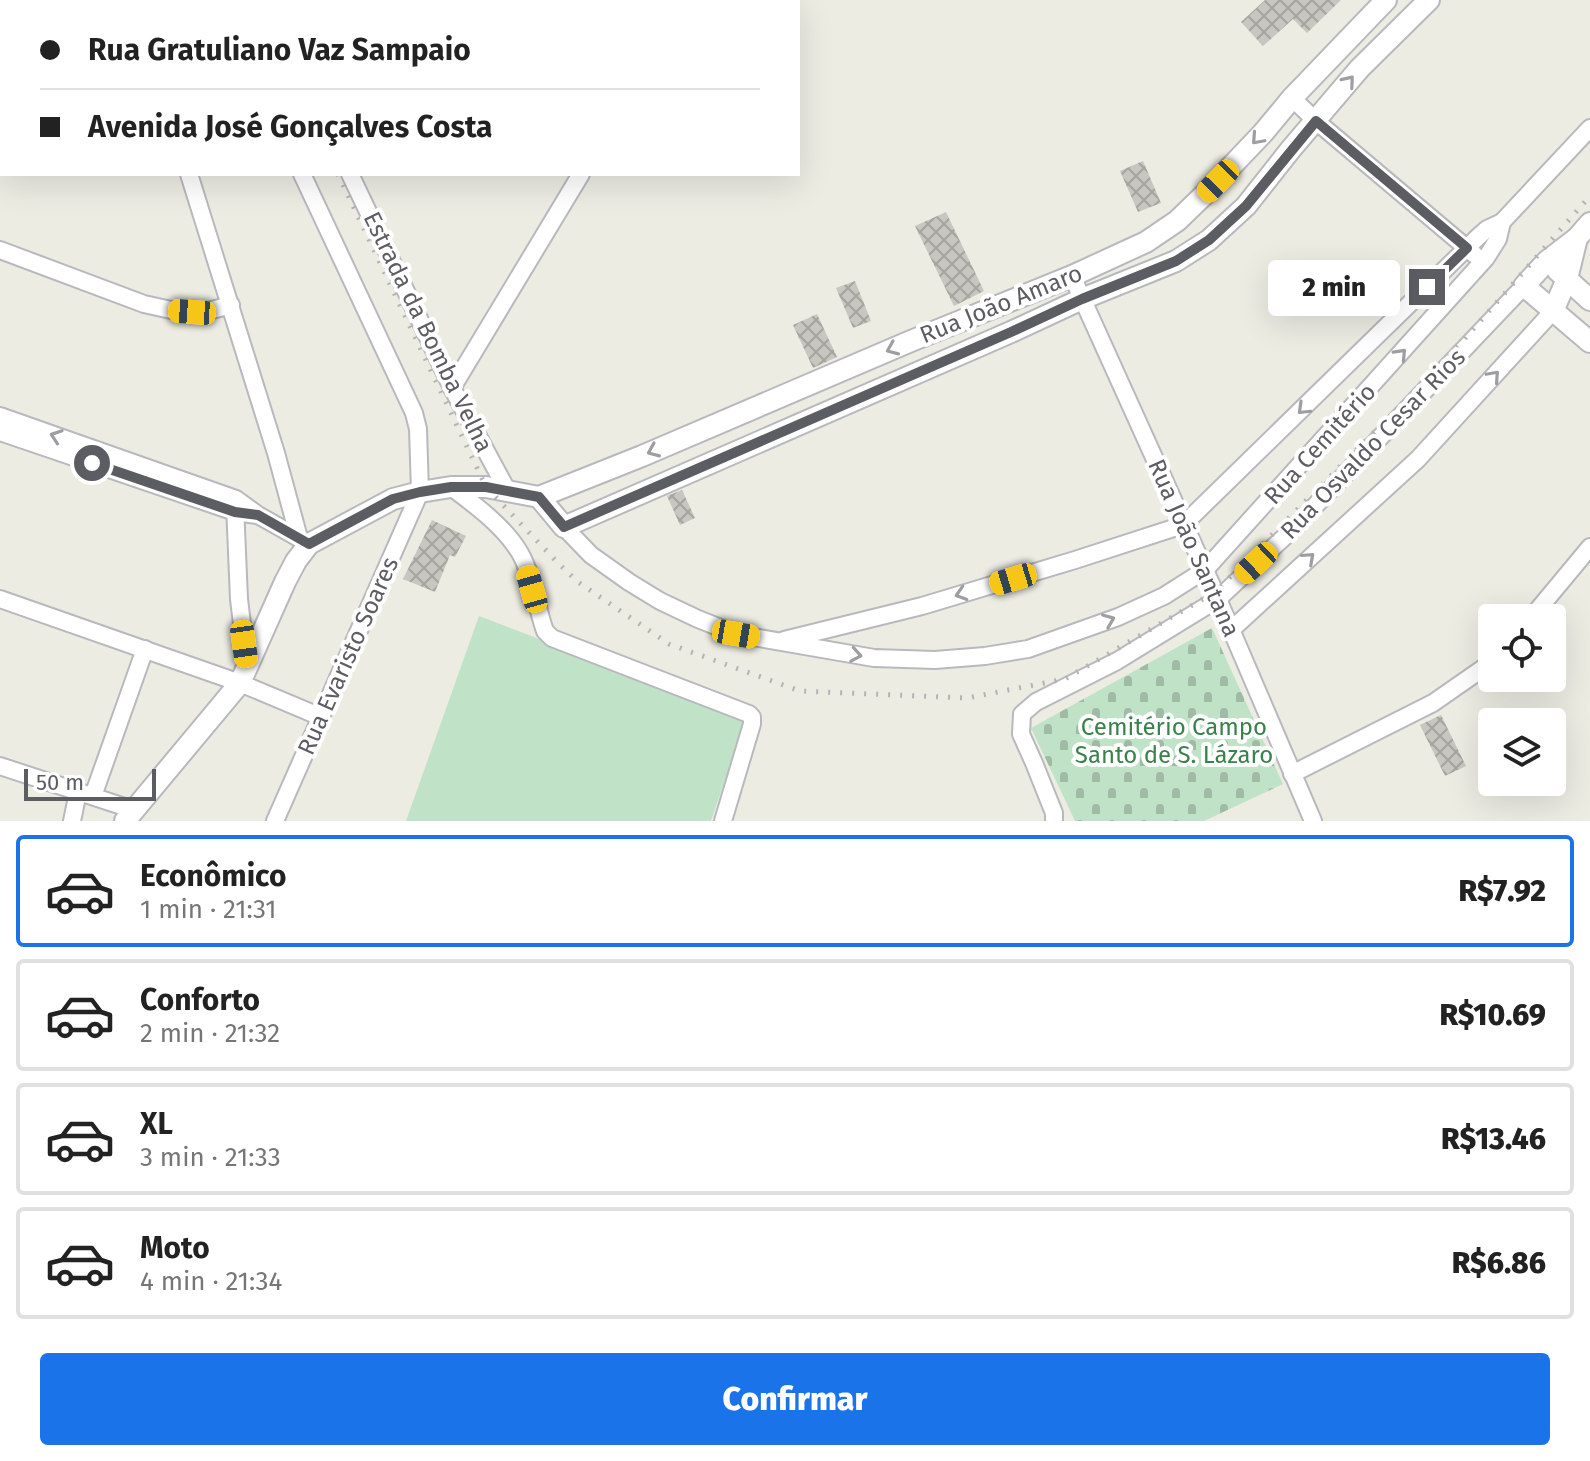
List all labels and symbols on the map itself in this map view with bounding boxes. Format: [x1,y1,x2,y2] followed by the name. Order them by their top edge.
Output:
[1339,76,1354,91] one-way arrow
[1252,130,1266,144] one-way arrow
[1193,155,1243,207] car
[358,207,498,457] street label: Estrada da Bomba Velha
[916,259,1086,349] street label: Rua João Amaro
[1267,259,1399,315] callout: 2 min
[1409,269,1445,305] route end
[167,298,217,326] car
[886,340,900,356] one-way arrow
[1275,343,1471,545] street label: Rua Osvaldo Cesar Rios
[1391,349,1406,363] one-way arrow
[1484,370,1498,385] one-way arrow
[1259,378,1381,510] street label: Rua Cemitério
[1298,400,1312,414] one-way arrow
[50,429,64,446] one-way arrow
[647,442,661,458] one-way arrow
[74,445,110,481] route start
[1142,455,1246,641] street label: Rua João Santana
[1230,538,1282,588] car
[292,553,404,759] street label: Rua Evaristo Soares
[1299,554,1314,568] one-way arrow
[987,561,1039,597] car
[514,563,550,615] car
[954,585,968,601] one-way arrow
[1101,613,1115,630] one-way arrow
[710,618,762,650] car
[229,619,259,669] car
[849,646,862,663] one-way arrow
[1075,713,1273,769] park label: Cemitério Campo Santo de S. Lázaro
[24,765,156,801] scale bar

